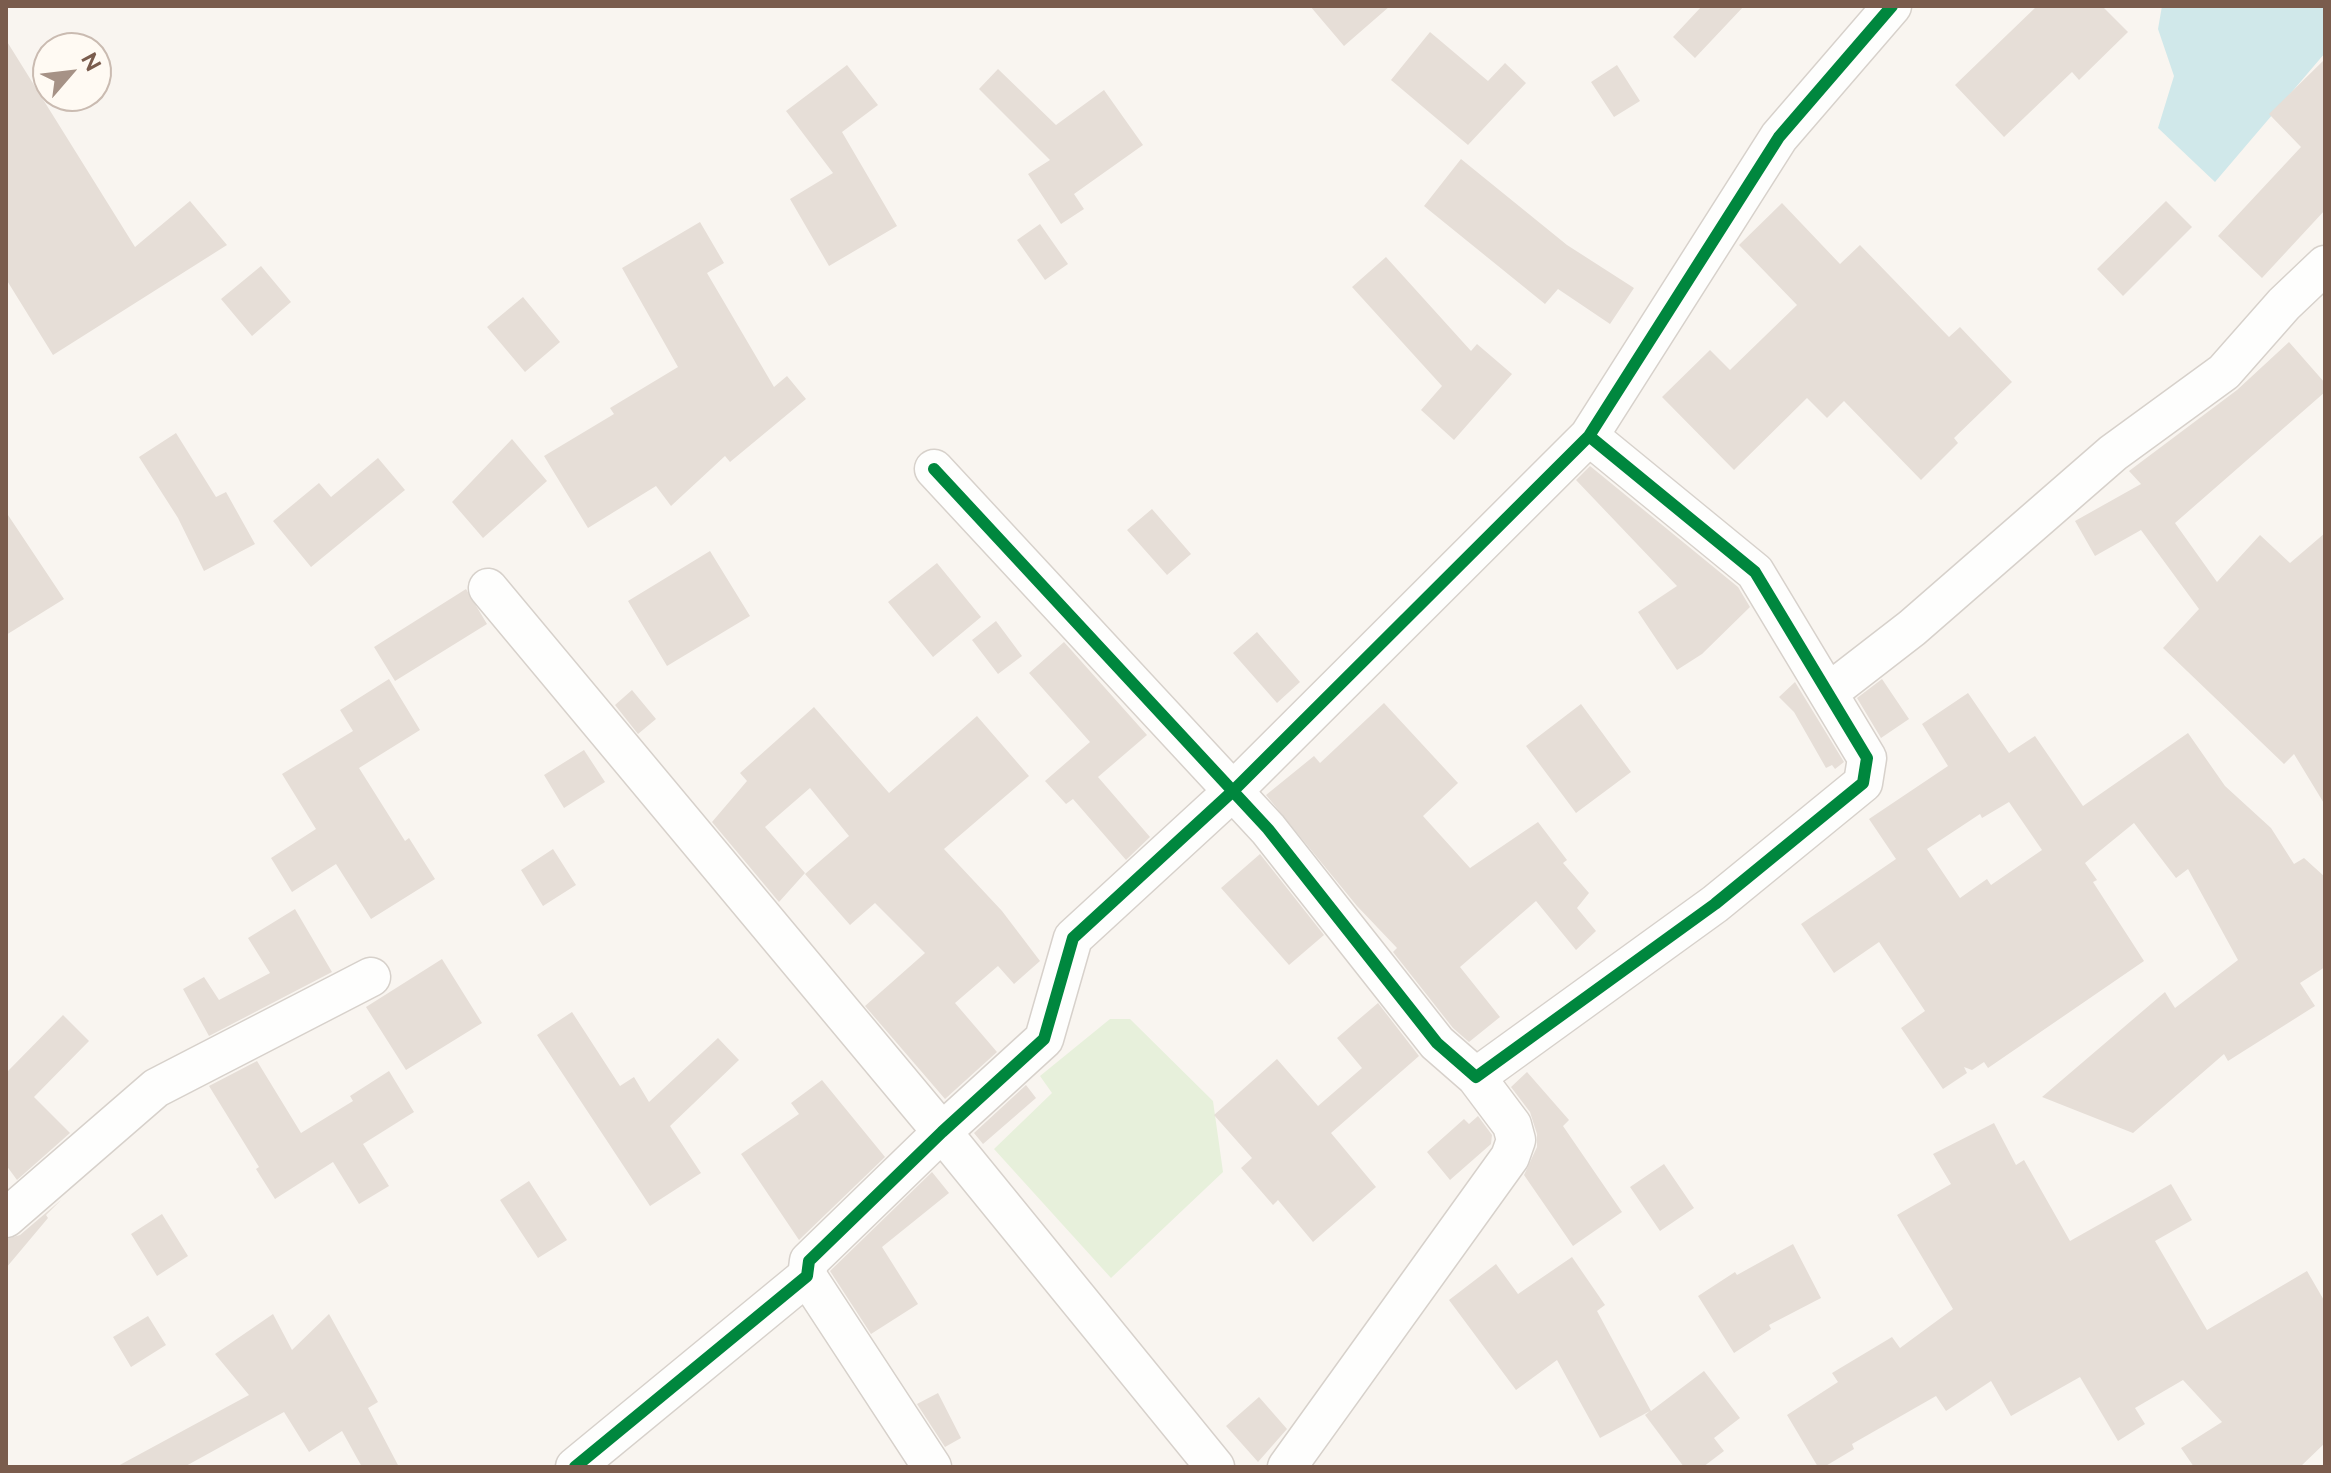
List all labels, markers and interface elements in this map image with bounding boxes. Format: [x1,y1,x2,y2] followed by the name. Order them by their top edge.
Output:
[32,32,112,112] north arrow
[76,48,107,75] text: N

